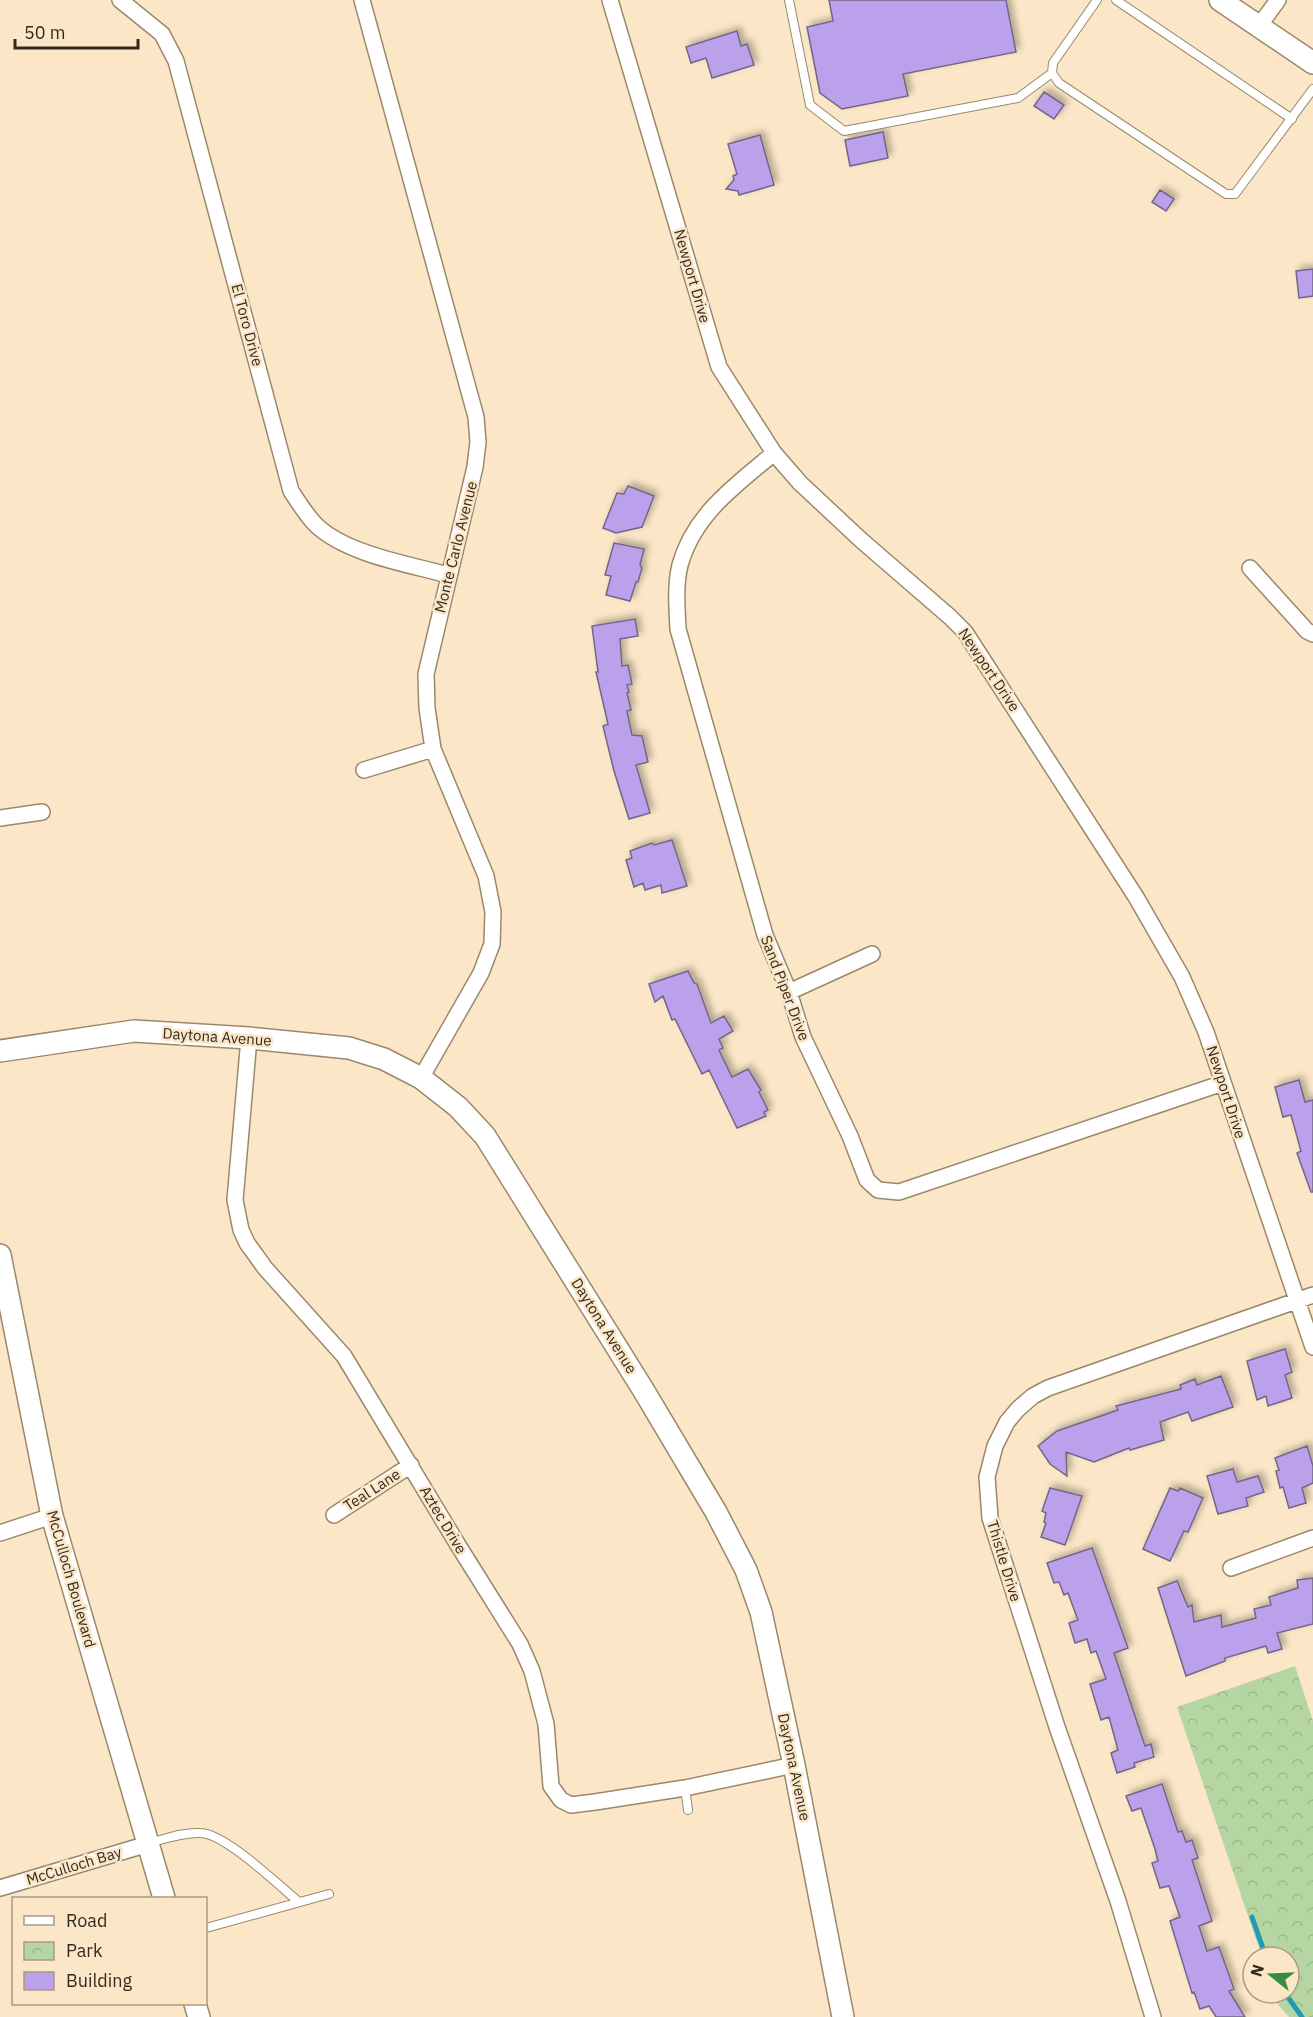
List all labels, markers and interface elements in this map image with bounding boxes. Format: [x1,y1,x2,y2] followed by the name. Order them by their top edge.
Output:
[15,12,138,50] scale bar
[24,21,66,44] text: 50 m
[670,227,715,325] street label: Newport Drive
[227,282,268,368] street label: El Toro Drive
[430,479,481,615] street label: Monte Carlo Avenue
[955,624,1024,715] street label: Newport Drive
[757,933,814,1043] street label: Sand Piper Drive
[162,1023,272,1050] street label: Daytona Avenue
[1203,1043,1250,1141] street label: Newport Drive
[567,1274,641,1377] street label: Daytona Avenue
[340,1464,404,1515] street label: Teal Lane
[416,1482,471,1557] street label: Aztec Drive
[43,1508,100,1650] street label: McCulloch Boulevard
[983,1518,1026,1604] street label: Thistle Drive
[774,1711,815,1822] street label: Daytona Avenue
[24,1842,124,1889] street label: McCulloch Bay
[12,1897,207,2005] legend
[66,1909,107,1932] text: Road
[66,1939,103,1962] text: Park
[1241,1945,1301,2005] north arrow
[1245,1962,1268,1979] text: N
[66,1969,133,1992] text: Building

